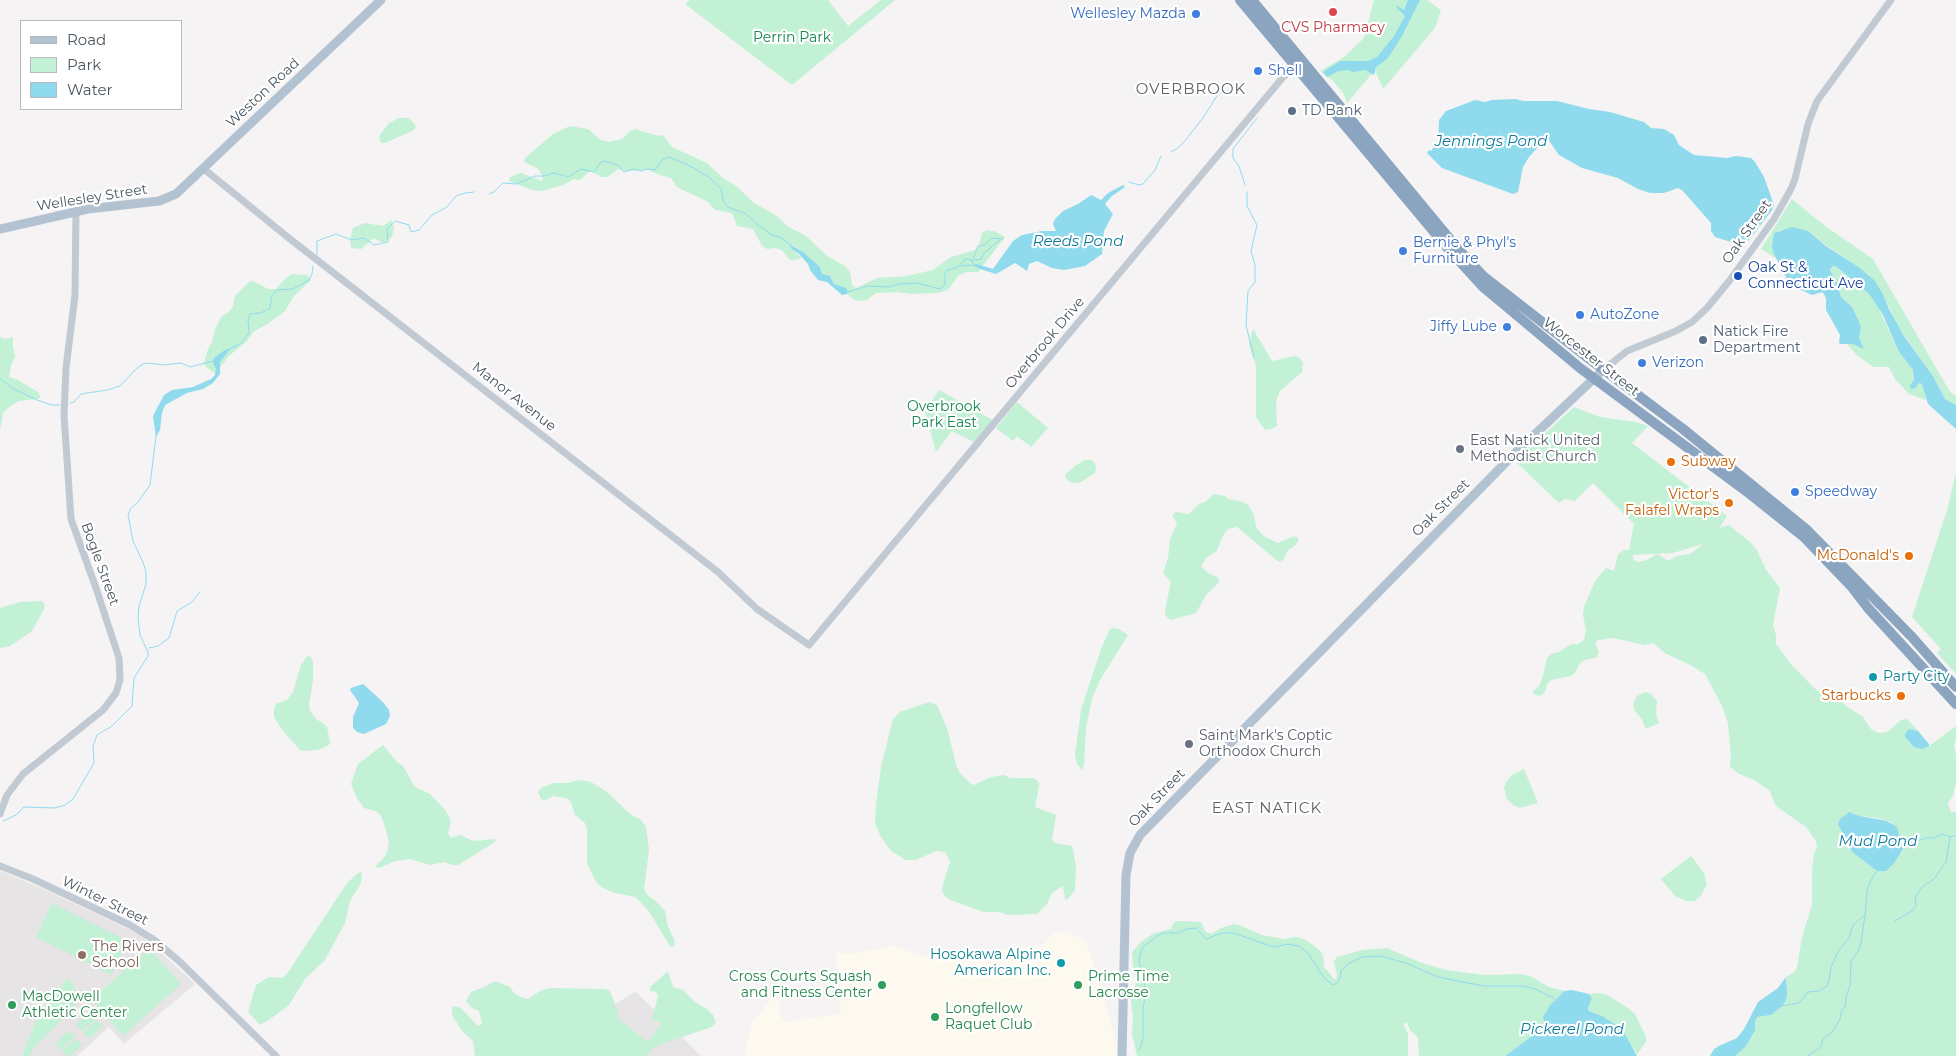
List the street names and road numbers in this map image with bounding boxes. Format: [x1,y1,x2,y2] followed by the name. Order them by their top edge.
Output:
[223,55,303,131] street label: Weston Road
[35,181,149,215] street label: Wellesley Street
[1719,197,1775,267] street label: Oak Street
[1002,294,1088,392] street label: Overbrook Drive
[1540,314,1642,400] street label: Worcester Street
[469,359,559,435] street label: Manor Avenue
[1409,476,1473,540] street label: Oak Street
[77,520,123,608] street label: Bogle Street
[1125,765,1189,831] street label: Oak Street
[59,873,151,929] street label: Winter Street

